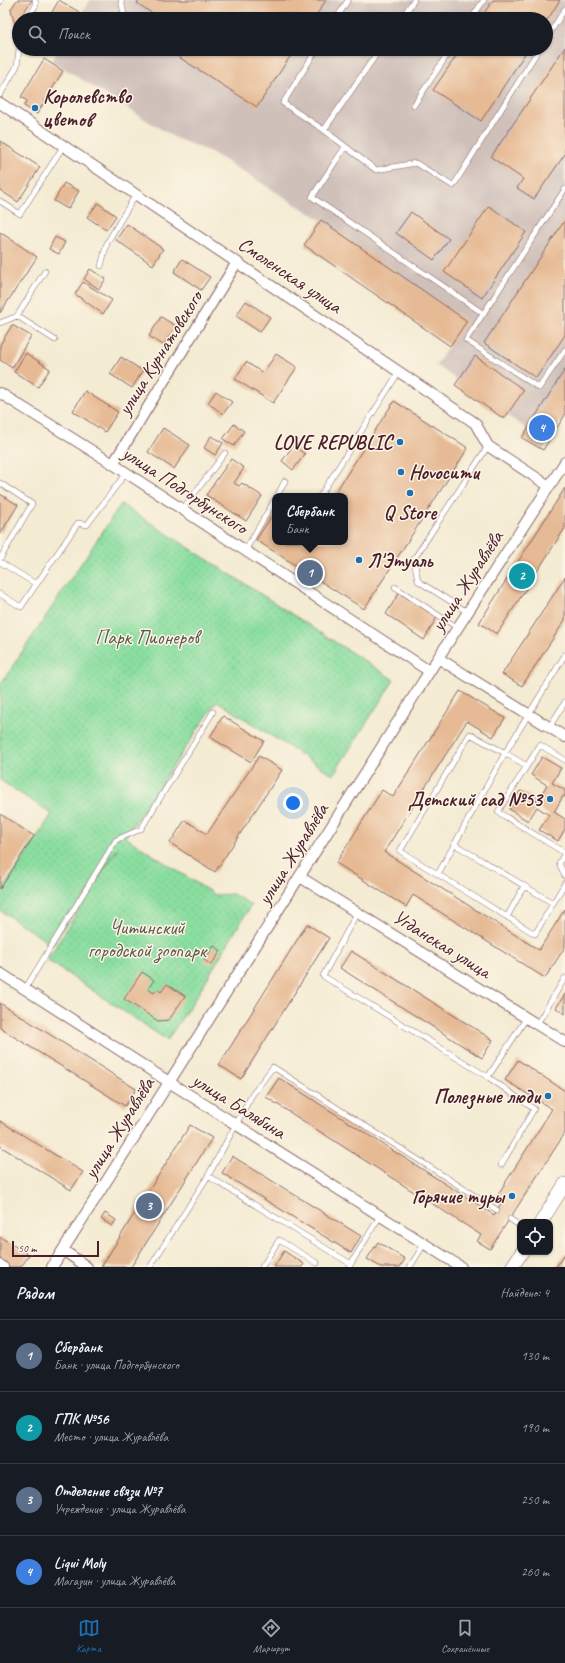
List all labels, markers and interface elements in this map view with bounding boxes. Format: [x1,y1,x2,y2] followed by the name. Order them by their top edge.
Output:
[12,12,553,56] search box
[26,23,48,45] icon: search
[58,25,90,44] text: Поиск
[43,84,133,132] place label: Королевство цветов
[30,103,40,113] marker: Королевство цветов
[233,231,348,319] street label: Смоленская улица
[111,285,209,421] street label: улица Курнатовского
[529,413,555,443] pin: 4
[274,430,394,455] place label: LOVE REPUBLIC
[395,437,405,447] marker: LOVE REPUBLIC
[117,440,254,541] street label: улица Подгорбунского
[409,460,481,485] place label: Ноvосити
[396,467,406,477] marker: Ноvосити
[405,488,415,498] marker: Q Store
[272,493,348,545] popup
[384,500,437,525] place label: Q Store
[286,502,334,521] text: Сбербанк
[286,521,308,537] text: Банк
[425,525,509,637] street label: улица Журавлёва
[367,548,434,573] place label: Л'Этуаль
[354,555,364,565] marker: Л'Этуаль
[297,558,323,588] pin: 1
[509,561,535,591] pin: 2
[95,625,202,650] park label: Парк Пионеров
[408,787,544,812] place label: Детский сад №53
[283,793,303,813] your location
[545,794,555,804] marker: Детский сад №53
[251,798,335,910] street label: улица Журавлёва
[388,904,497,985] street label: Угданская улица
[88,915,208,964] park label: Читинский городской зоопарк
[187,1067,291,1145] street label: улица Балябина
[77,1072,161,1184] street label: улица Журавлёва
[434,1084,542,1110] place label: Полезные люди
[543,1091,553,1101] marker: Полезные люди
[412,1184,506,1210] place label: Горячие туры
[136,1191,162,1221] pin: 3
[507,1191,517,1201] marker: Горячие туры
[517,1219,553,1255] map controls
[517,1219,553,1255] button: locate
[12,1239,99,1258] scale bar
[18,1241,37,1255] text: 50 m
[16,1283,54,1304] text: Рядом
[501,1285,549,1301] text: Найдено: 4
[54,1338,102,1357] text: Сбербанк
[26,1348,32,1364] text: 1
[521,1348,549,1364] text: 130 m
[54,1357,179,1373] text: Банк · улица Подгорбунского
[54,1410,109,1429] text: ГПК №56
[26,1420,32,1436] text: 2
[521,1420,549,1436] text: 190 m
[54,1429,168,1445] text: Место · улица Журавлёва
[54,1482,162,1501] text: Отделение связи №7
[26,1492,32,1508] text: 3
[521,1492,549,1508] text: 250 m
[54,1501,186,1517] text: Учреждение · улица Журавлёва
[54,1554,105,1573] text: Liqui Moly
[26,1564,32,1580] text: 4
[521,1564,549,1580] text: 260 m
[54,1573,175,1589] text: Магазин · улица Журавлёва
[76,1617,101,1655] tab: Карта
[253,1617,289,1655] tab: Маршрут
[441,1617,489,1655] tab: Сохранённые

